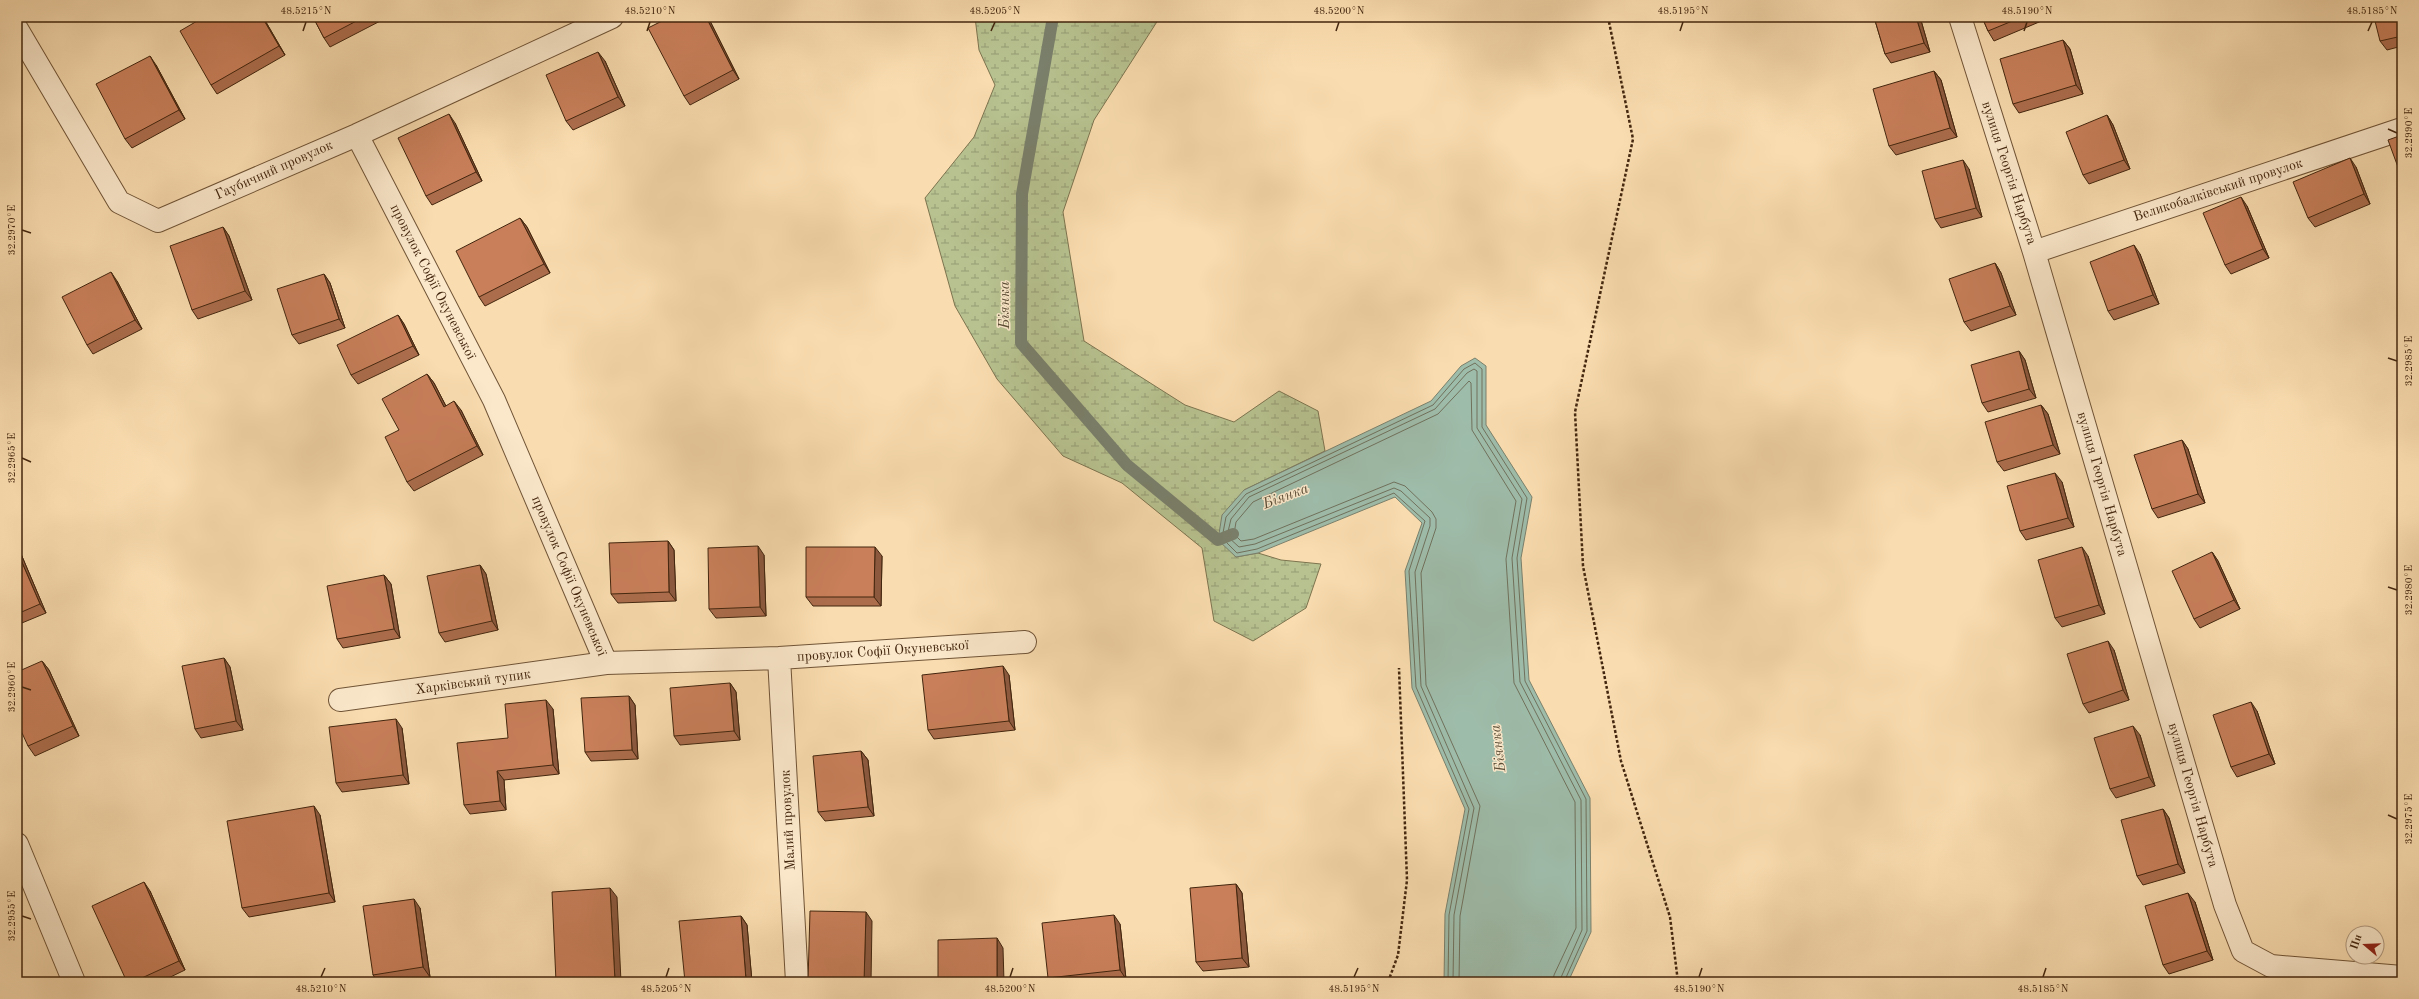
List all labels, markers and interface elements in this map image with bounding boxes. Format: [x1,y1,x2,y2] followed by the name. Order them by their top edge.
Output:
[280,6,332,16] text: 48.5215°N
[624,6,676,16] text: 48.5210°N
[969,6,1021,16] text: 48.5205°N
[1313,6,1365,16] text: 48.5200°N
[1657,6,1709,16] text: 48.5195°N
[2001,6,2053,16] text: 48.5190°N
[2346,6,2398,16] text: 48.5185°N
[1979,100,2039,246] street label: вулиця Георгія Нарбута
[2404,108,2414,158] text: 32.2990°E
[213,138,335,202] street label: Гаубичний провулок
[2132,156,2304,224] street label: Великобалківський провулок
[387,202,478,362] street label: провулок Софії Окуневської
[7,205,17,255] text: 32.2970°E
[998,281,1013,330] water label: Біянка
[2404,336,2414,386] text: 32.2985°E
[2075,410,2129,558] street label: вулиця Георгія Нарбута
[7,433,17,483] text: 32.2965°E
[1260,481,1311,513] water label: Біянка
[528,494,609,658] street label: провулок Софії Окуневської
[2404,565,2414,615] text: 32.2980°E
[797,638,970,665] street label: провулок Софії Окуневської
[7,662,17,712] text: 32.2960°E
[414,667,532,697] street label: Харківський тупик
[2166,721,2220,869] street label: вулиця Георгія Нарбута
[1489,723,1509,774] water label: Біянка
[778,769,798,871] street label: Малий провулок
[2404,794,2414,844] text: 32.2975°E
[7,891,17,941] text: 32.2955°E
[2345,925,2385,965] north arrow
[2349,933,2365,951] text: Пн
[295,984,347,994] text: 48.5210°N
[640,984,692,994] text: 48.5205°N
[984,984,1036,994] text: 48.5200°N
[1328,984,1380,994] text: 48.5195°N
[1673,984,1725,994] text: 48.5190°N
[2017,984,2069,994] text: 48.5185°N

